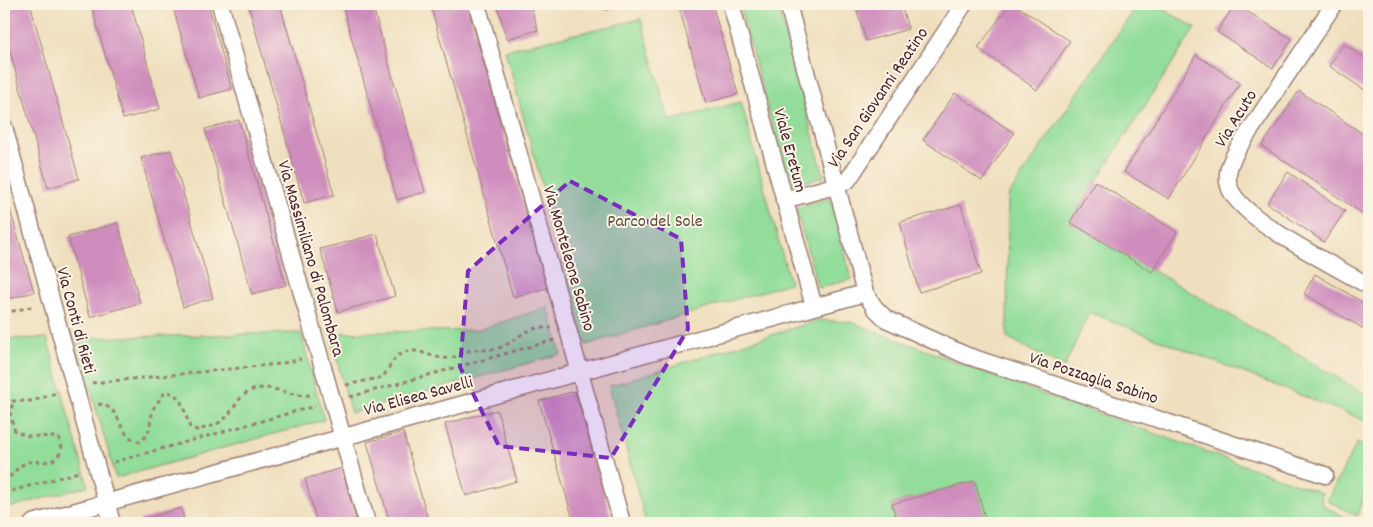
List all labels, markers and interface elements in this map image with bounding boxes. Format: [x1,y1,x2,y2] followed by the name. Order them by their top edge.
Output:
[823,23,936,174] street label: Via San Giovanni Reatino
[1210,86,1265,153] street label: Via Acuto
[765,106,812,196] street label: Viale Eretum
[270,158,350,360] street label: Via Massimiliano di Palombara
[535,183,600,334] street label: Via Monteleone Sabino
[607,210,703,235] park label: Parco del Sole
[48,264,101,377] street label: Via Conti di Rieti
[1025,347,1161,412] street label: Via Pozzaglia Sabino
[361,371,476,424] street label: Via Elisea Savelli

